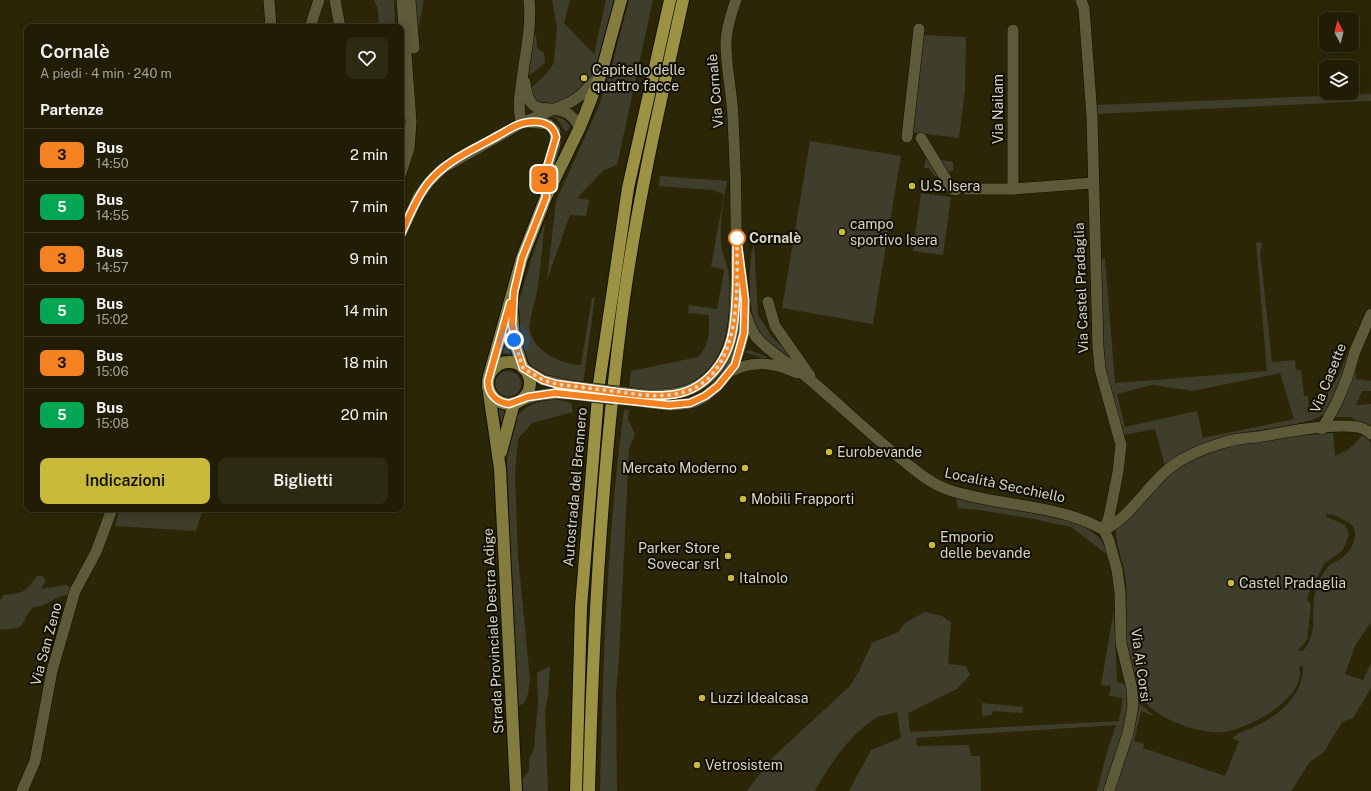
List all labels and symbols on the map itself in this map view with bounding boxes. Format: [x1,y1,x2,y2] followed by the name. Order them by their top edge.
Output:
[1319,12,1359,52] north arrow
[704,53,726,129] street label: Via Cornalè
[592,62,685,94] place label: Capitello delle quattro facce
[579,73,589,83] marker: Capitello delle quattro facce
[990,74,1006,144] street label: Via Nailam
[531,166,557,192] line badge: 3
[920,178,980,194] place label: U.S. Isera
[907,181,917,191] marker: U.S. Isera
[850,216,938,248] place label: campo sportivo Isera
[1071,222,1091,354] street label: Via Castel Pradaglia
[837,227,847,237] marker: campo sportivo Isera
[728,229,746,247] marker: Cornalè
[749,230,801,246] place label: Cornalè
[504,330,524,350] your location
[1307,341,1349,415] street label: Via Casette
[560,407,590,567] street label: Autostrada del Brennero
[837,444,922,460] place label: Eurobevande
[824,447,834,457] marker: Eurobevande
[622,460,737,476] place label: Mercato Moderno
[740,463,750,473] marker: Mercato Moderno
[943,464,1067,506] street label: Località Secchiello
[751,491,854,507] place label: Mobili Frapporti
[738,494,748,504] marker: Mobili Frapporti
[480,528,506,734] street label: Strada Provinciale Destra Adige
[940,529,1031,561] place label: Emporio delle bevande
[638,540,720,572] place label: Parker Store Sovecar srl
[927,540,937,550] marker: Emporio delle bevande
[723,551,733,561] marker: Parker Store Sovecar srl
[739,570,788,586] place label: Italnolo
[726,573,736,583] marker: Italnolo
[1239,575,1346,591] place label: Castel Pradaglia
[1226,578,1236,588] marker: Castel Pradaglia
[27,601,65,687] street label: Via San Zeno
[1128,627,1154,703] street label: Via Ai Corsi
[710,690,808,706] place label: Luzzi Idealcasa
[697,693,707,703] marker: Luzzi Idealcasa
[705,757,783,773] place label: Vetrosistem
[692,760,702,770] marker: Vetrosistem

